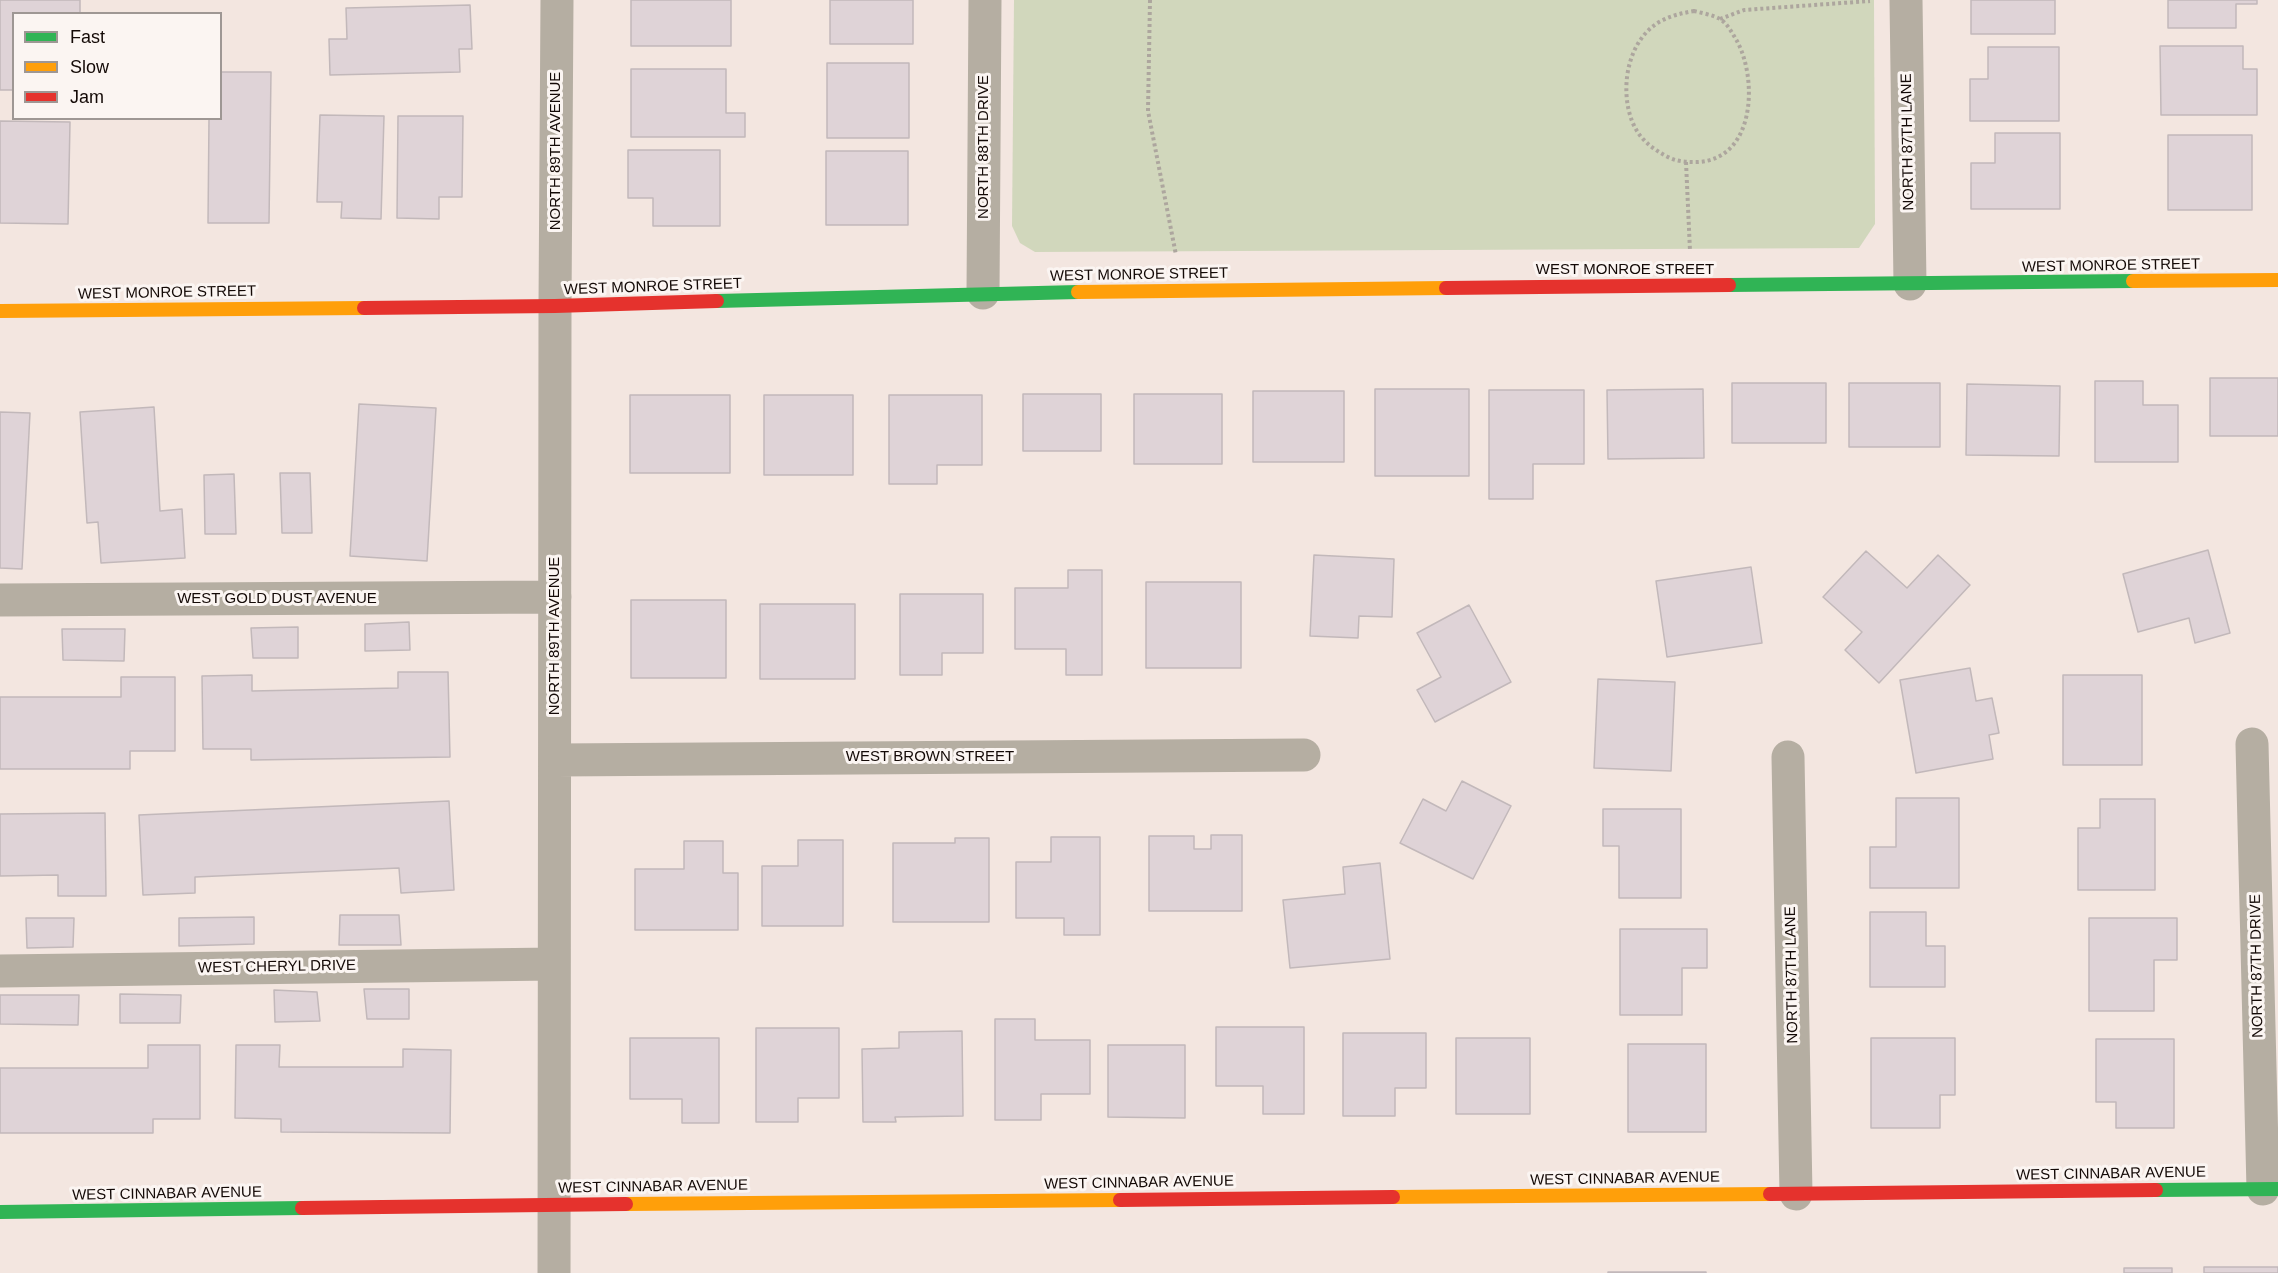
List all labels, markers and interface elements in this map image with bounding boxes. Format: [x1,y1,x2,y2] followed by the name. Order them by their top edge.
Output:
[12,12,222,120] legend
[70,27,105,47] text: Fast
[70,57,109,77] text: Slow
[547,72,565,230] street label: NORTH 89TH AVENUE
[1898,73,1918,211] street label: NORTH 87TH LANE
[975,75,993,219] street label: NORTH 88TH DRIVE
[70,87,104,107] text: Jam
[2022,255,2200,277] street label: WEST MONROE STREET
[1536,261,1714,279] street label: WEST MONROE STREET
[1050,264,1228,286] street label: WEST MONROE STREET
[564,275,742,299] street label: WEST MONROE STREET
[78,282,256,304] street label: WEST MONROE STREET
[546,557,564,715] street label: NORTH 89TH AVENUE
[177,590,377,608] street label: WEST GOLD DUST AVENUE
[846,748,1014,766] street label: WEST BROWN STREET
[2247,894,2267,1038] street label: NORTH 87TH DRIVE
[1782,906,1802,1044] street label: NORTH 87TH LANE
[198,957,356,977] street label: WEST CHERYL DRIVE
[2016,1163,2206,1185] street label: WEST CINNABAR AVENUE
[1530,1168,1720,1190] street label: WEST CINNABAR AVENUE
[1044,1172,1234,1194] street label: WEST CINNABAR AVENUE
[558,1176,748,1198] street label: WEST CINNABAR AVENUE
[72,1183,262,1205] street label: WEST CINNABAR AVENUE

